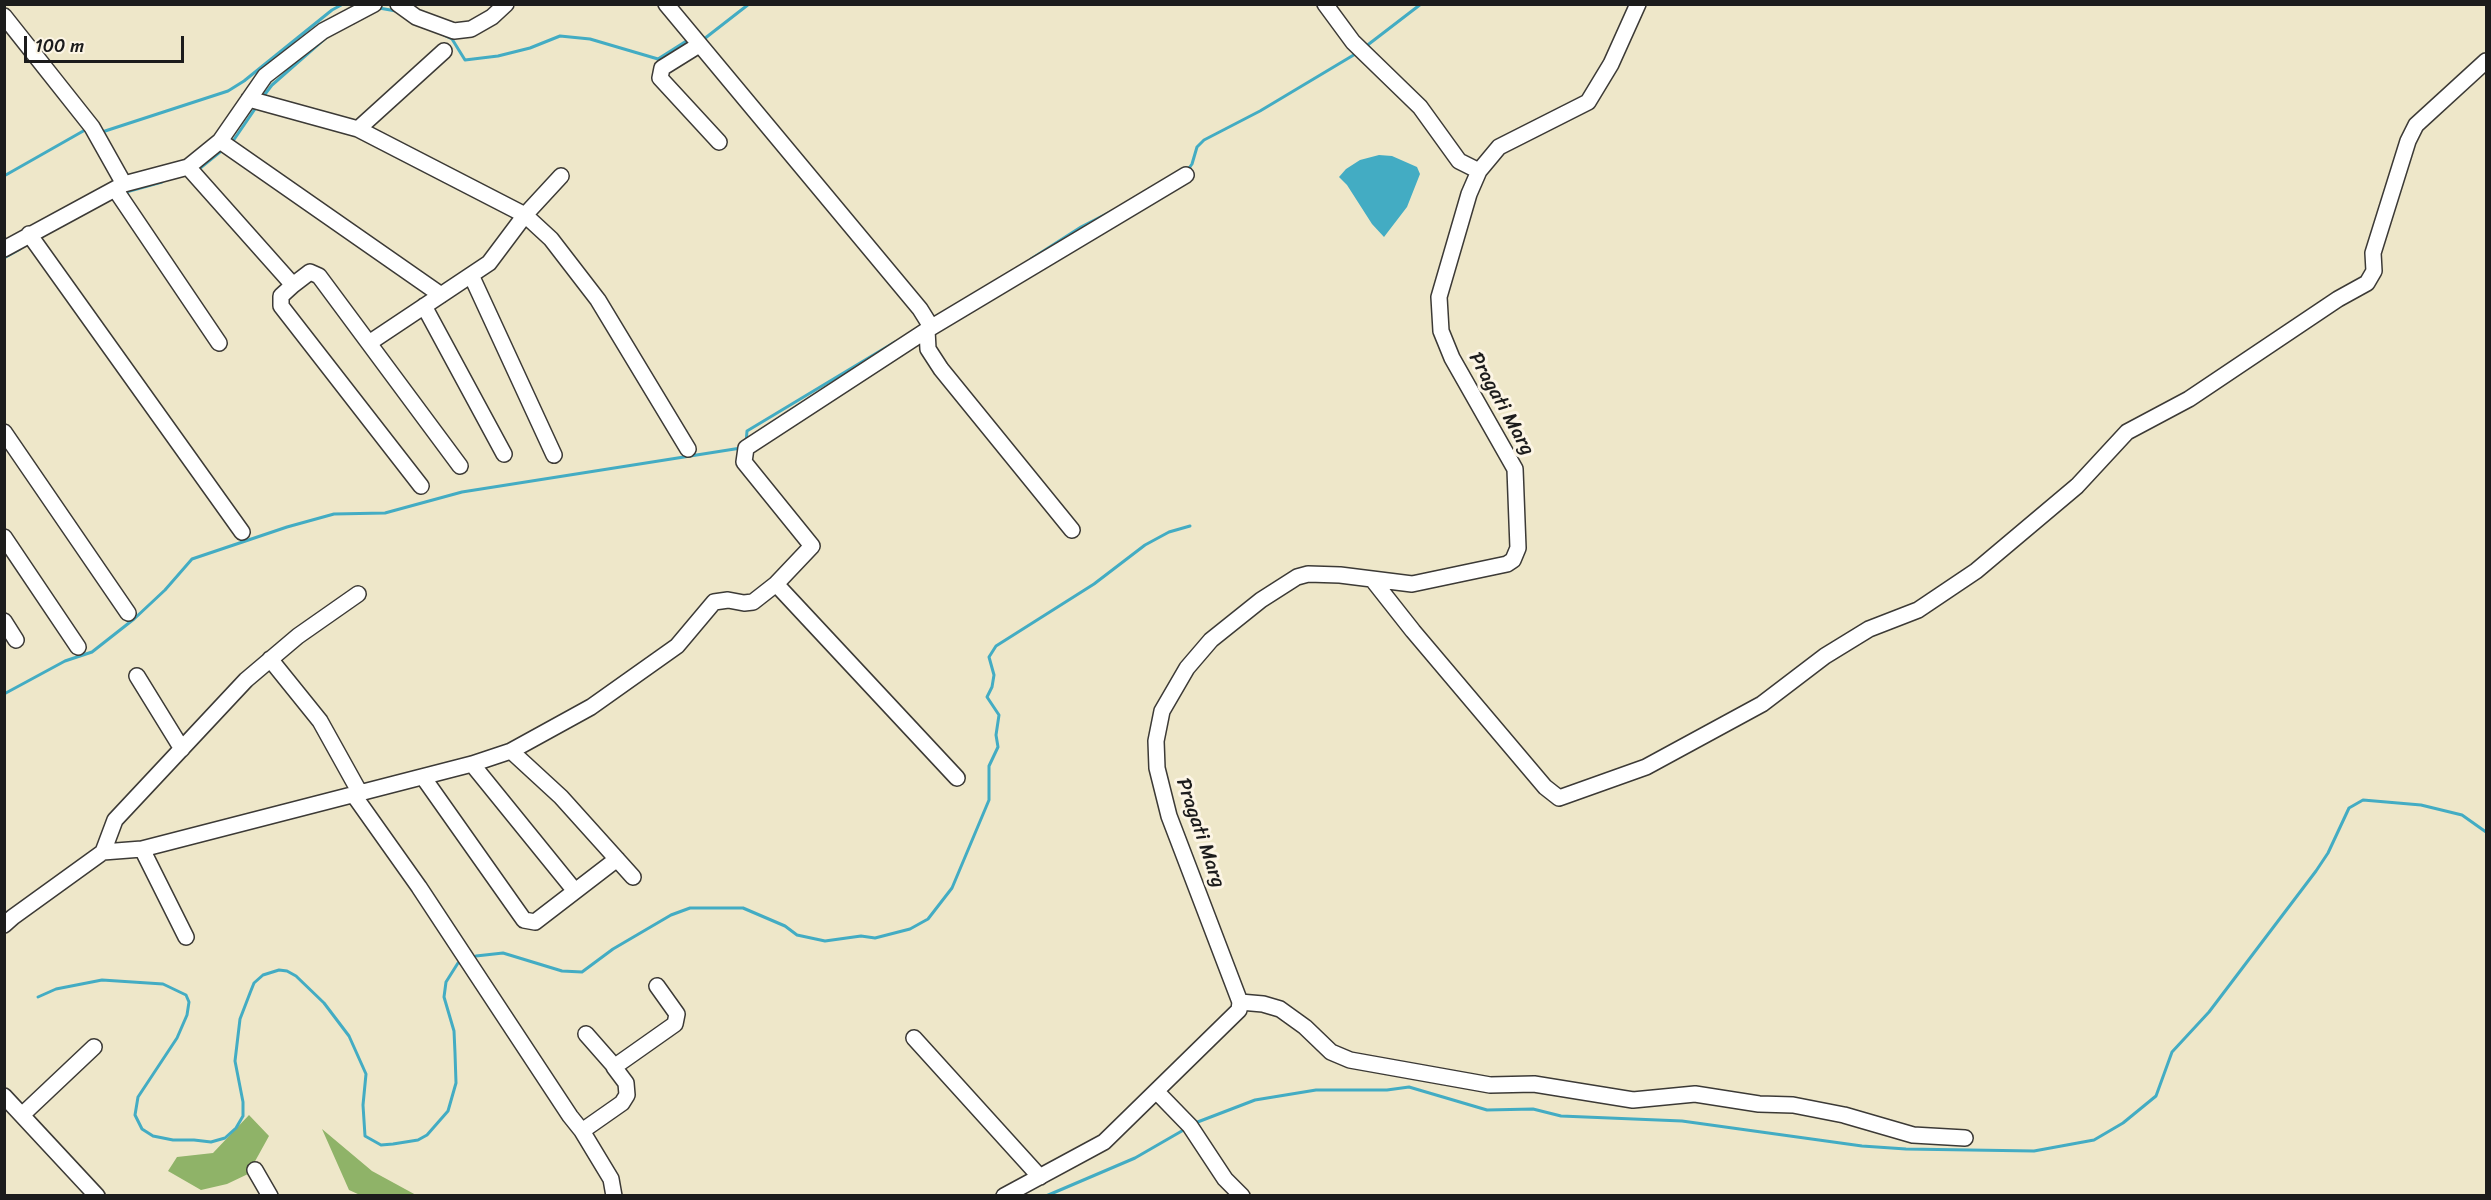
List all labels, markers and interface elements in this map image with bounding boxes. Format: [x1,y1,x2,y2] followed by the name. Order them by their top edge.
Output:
[27,24,188,62] scale bar
[35,30,84,62] text: 100 m
[1463,348,1539,460] street label: Pragati Marg
[1170,775,1230,891] street label: Pragati Marg

